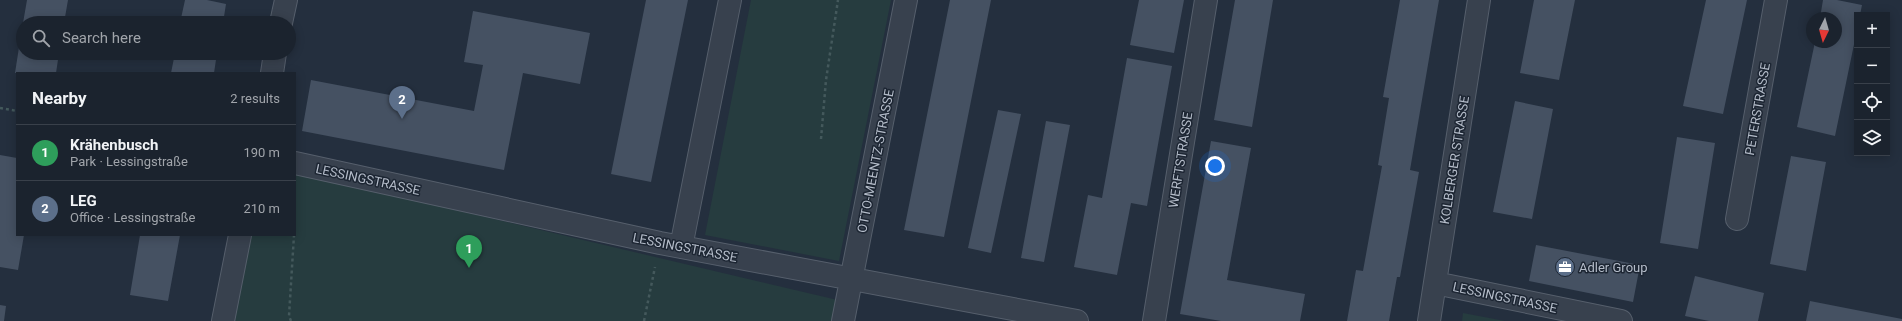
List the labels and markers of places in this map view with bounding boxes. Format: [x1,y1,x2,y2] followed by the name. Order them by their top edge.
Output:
[389,86,415,119] pin: 2
[456,235,482,268] pin: 1
[1554,256,1576,278] office icon: Adler Group
[1579,260,1648,275] place label: Adler Group

